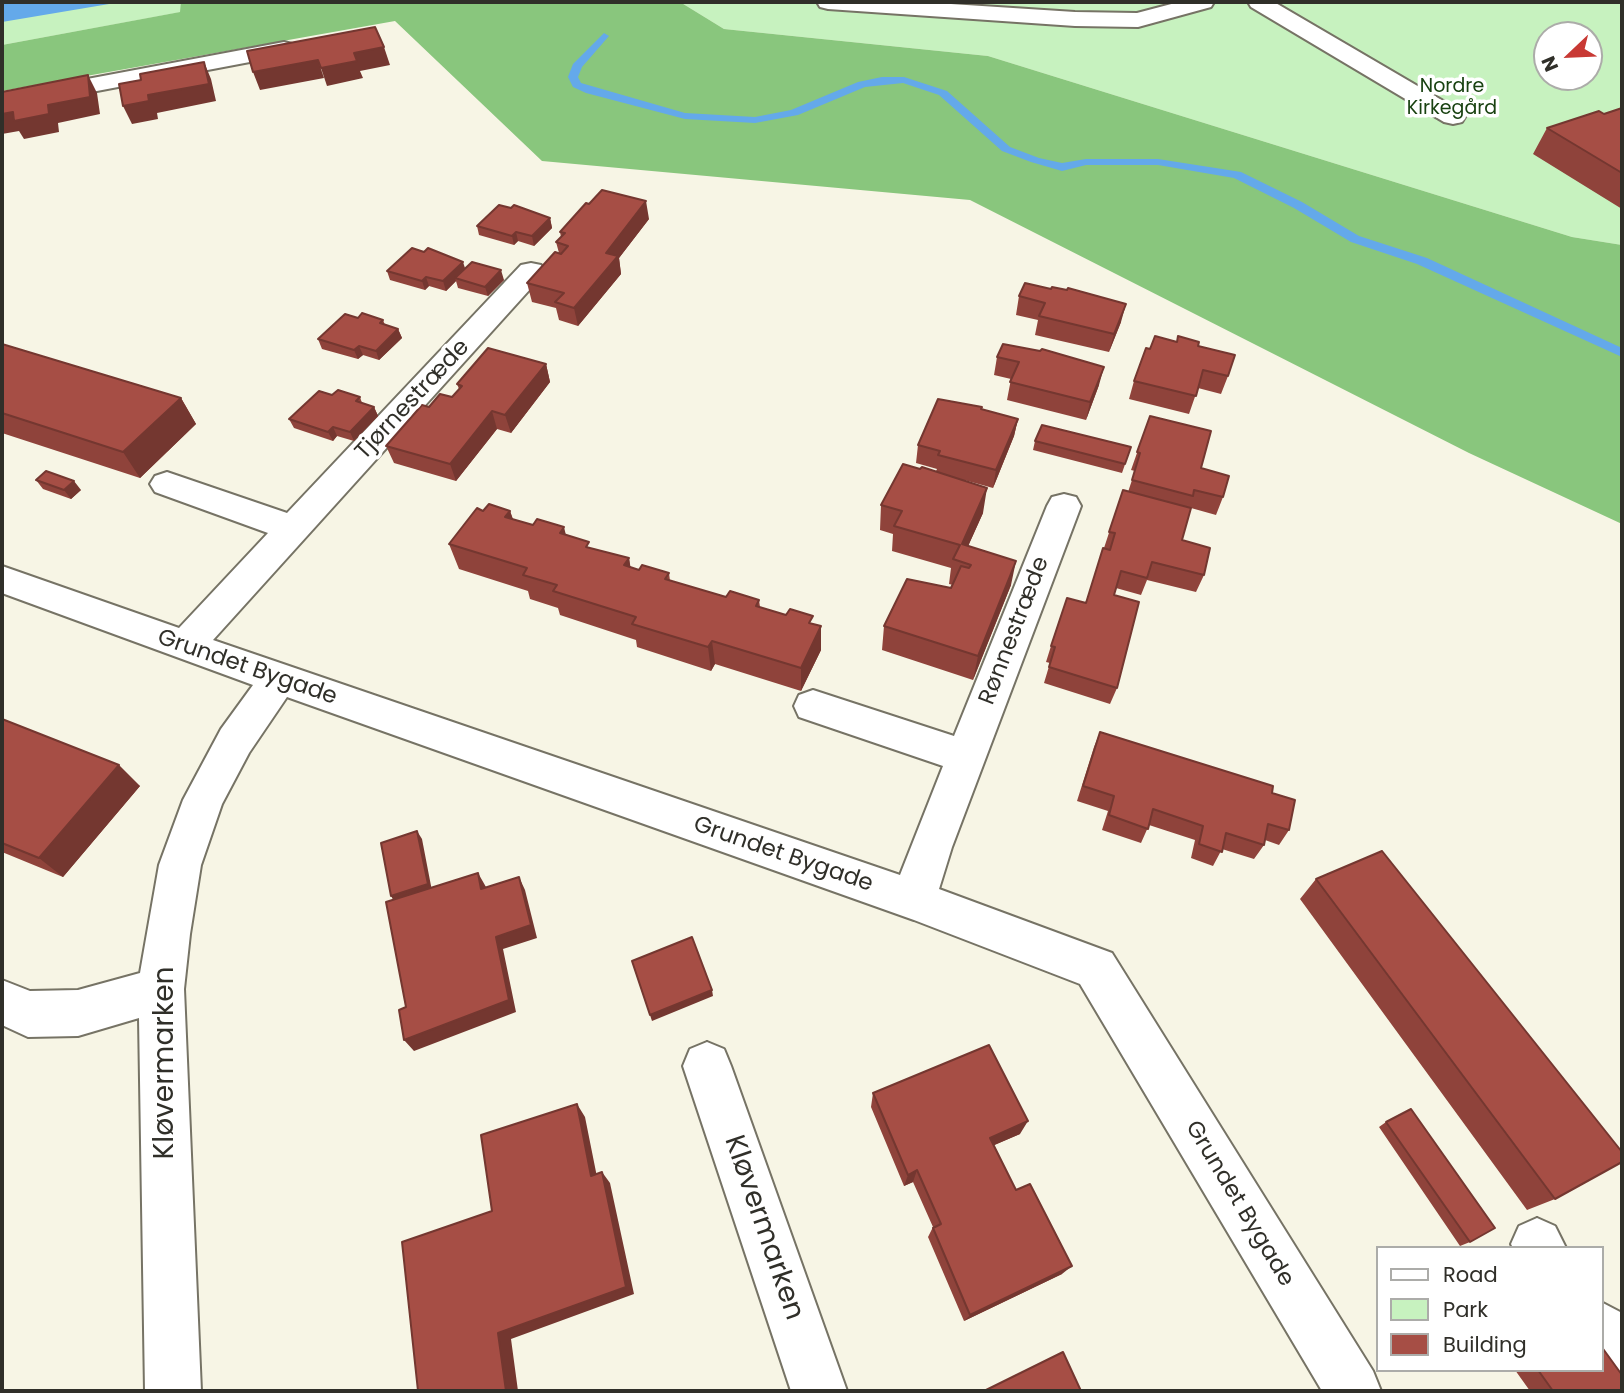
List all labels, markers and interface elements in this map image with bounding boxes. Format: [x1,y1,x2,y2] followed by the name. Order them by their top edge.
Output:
[1533,21,1603,91] north arrow
[1535,52,1565,75] text: N
[1407,76,1497,120] park label: Nordre Kirkegård
[350,334,476,466] street label: Tjørnestræde
[974,553,1056,709] street label: Rønnestræde
[154,624,340,712] street label: Grundet Bygade
[690,811,876,899] street label: Grundet Bygade
[149,966,183,1160] street label: Kløvermarken
[1179,1116,1299,1292] street label: Grundet Bygade
[716,1131,810,1325] street label: Kløvermarken
[1376,1246,1603,1372] legend
[1443,1260,1498,1289] text: Road
[1443,1295,1488,1324] text: Park
[1443,1330,1527,1359] text: Building

